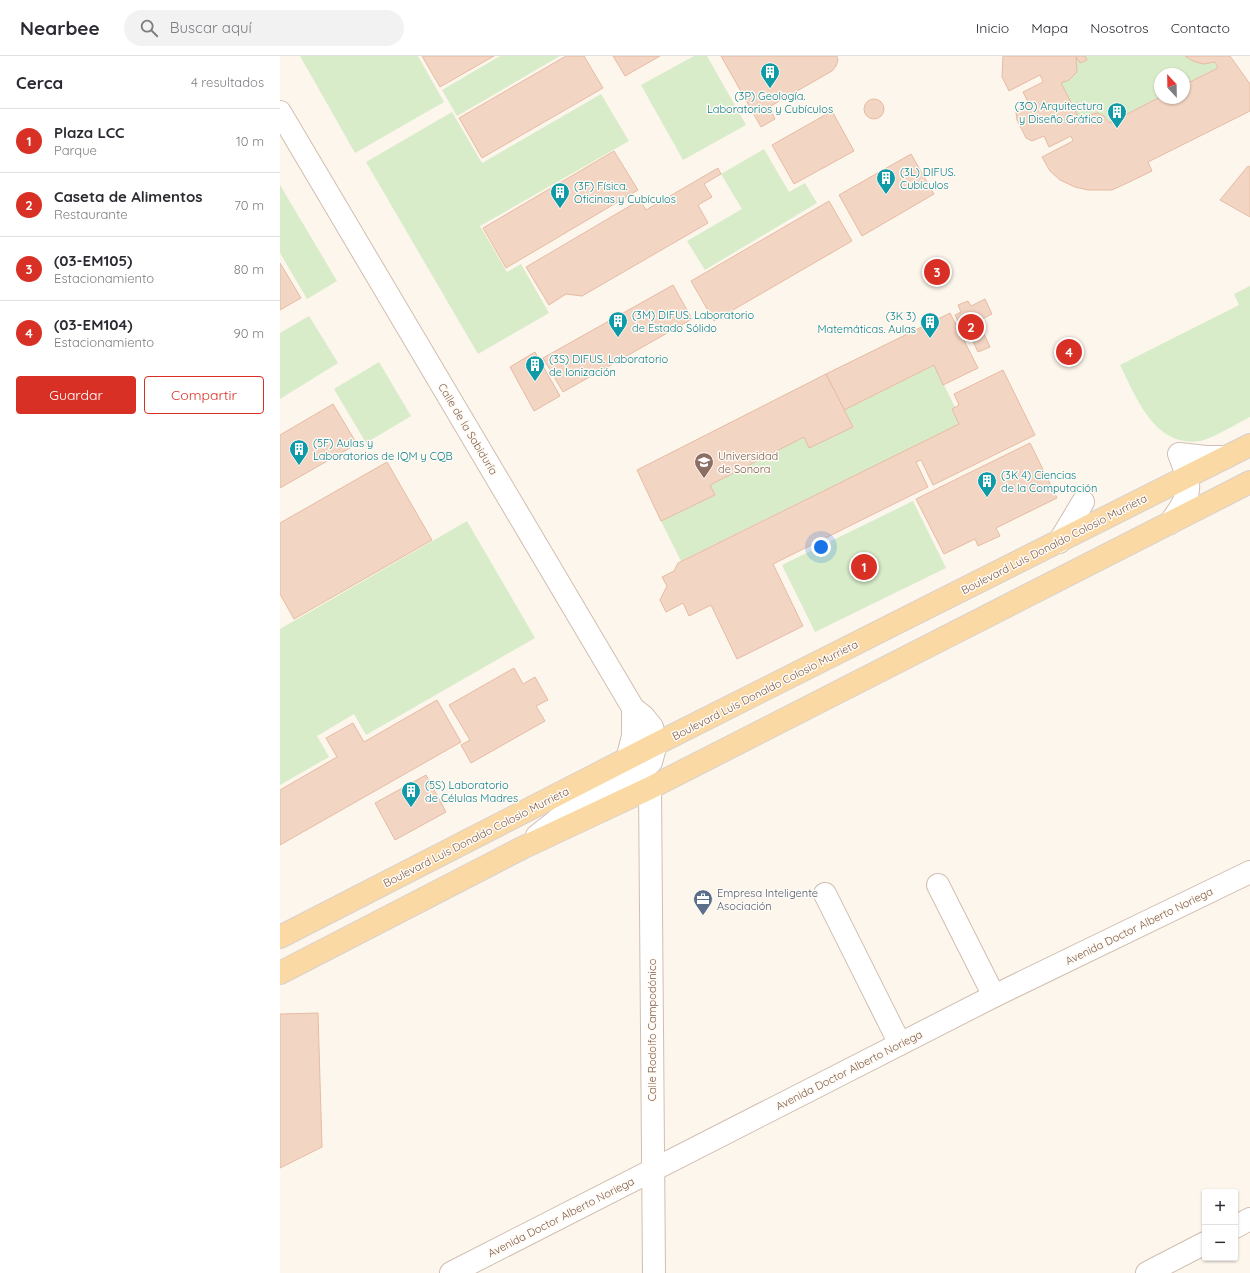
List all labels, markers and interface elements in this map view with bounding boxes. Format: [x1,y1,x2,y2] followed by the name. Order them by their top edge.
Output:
[124,10,404,46] search box
[20,16,100,40] text: Nearbee
[138,17,160,39] icon: search
[170,18,252,37] text: Buscar aquí
[976,19,1009,37] text: Inicio
[1031,19,1068,37] text: Mapa
[1090,19,1149,37] text: Nosotros
[1171,19,1230,37] text: Contacto
[759,61,781,89] building icon: (3P) Geología. Laboratorios y Cubículos
[1154,68,1190,104] north arrow
[16,72,63,93] text: Cerca
[191,74,264,90] text: 4 resultados
[707,89,833,116] place label: (3P) Geología. Laboratorios y Cubículos
[1015,99,1103,126] place label: (3O) Arquitectura y Diseño Gráfico
[1106,101,1128,129] building icon: (3O) Arquitectura y Diseño Gráfico
[54,123,125,142] text: Plaza LCC
[26,133,32,149] text: 1
[236,133,264,149] text: 10 m
[54,142,97,158] text: Parque
[900,165,956,192] place label: (3L) DIFUS. Cubículos
[875,167,897,195] building icon: (3L) DIFUS. Cubículos
[574,179,676,206] place label: (3F) Física. Oficinas y Cubículos
[549,181,571,209] building icon: (3F) Física. Oficinas y Cubículos
[54,187,203,206] text: Caseta de Alimentos
[25,197,33,213] text: 2
[234,197,264,213] text: 70 m
[54,206,128,222] text: Restaurante
[54,251,132,270] text: (03-EM105)
[924,257,950,287] pin: 3
[26,261,32,277] text: 3
[234,261,264,277] text: 80 m
[54,270,154,286] text: Estacionamiento
[632,308,754,335] place label: (3M) DIFUS. Laboratorio de Estado Sólido
[817,309,916,336] place label: (3K 3) Matemáticas. Aulas
[607,310,629,338] building icon: (3M) DIFUS. Laboratorio de Estado Sólido
[919,311,941,339] building icon: (3K 3) Matemáticas. Aulas
[958,312,984,342] pin: 2
[54,315,133,334] text: (03-EM104)
[25,325,33,341] text: 4
[234,325,264,341] text: 90 m
[54,334,154,350] text: Estacionamiento
[1056,337,1082,367] pin: 4
[549,352,668,379] place label: (3S) DIFUS. Laboratorio de Ionización
[524,354,546,382] building icon: (3S) DIFUS. Laboratorio de Ionización
[16,376,136,414] button: Guardar
[144,376,264,414] button: Compartir
[435,381,501,477] street label: Calle de la Sabiduría
[313,436,453,463] place label: (5F) Aulas y Laboratorios de IQM y CQB
[288,438,310,466] building icon: (5F) Aulas y Laboratorios de IQM y CQB
[718,449,778,476] place label: Universidad de Sonora
[693,451,715,479] school or university icon: Universidad de Sonora
[1001,468,1097,495] place label: (3K 4) Ciencias de la Computación
[976,470,998,498] building icon: (3K 4) Ciencias de la Computación
[959,491,1149,597] street label: Boulevard Luis Donaldo Colosio Murrieta
[811,537,831,557] your location
[851,552,877,582] pin: 1
[670,637,860,743] street label: Boulevard Luis Donaldo Colosio Murrieta
[425,778,518,805] place label: (5S) Laboratorio de Células Madres
[400,780,422,808] building icon: (5S) Laboratorio de Células Madres
[381,784,571,890] street label: Boulevard Luis Donaldo Colosio Murrieta
[1063,884,1215,968] street label: Avenida Doctor Alberto Noriega
[717,886,818,913] place label: Empresa Inteligente Asociación
[692,888,714,916] office icon: Empresa Inteligente Asociación
[645,958,659,1101] street label: Calle Rodolfo Campodónico
[773,1027,925,1113] street label: Avenida Doctor Alberto Noriega
[485,1174,637,1260] street label: Avenida Doctor Alberto Noriega
[1202,1189,1238,1261] map controls
[1202,1189,1238,1225] button: +
[1202,1225,1238,1261] button: −

